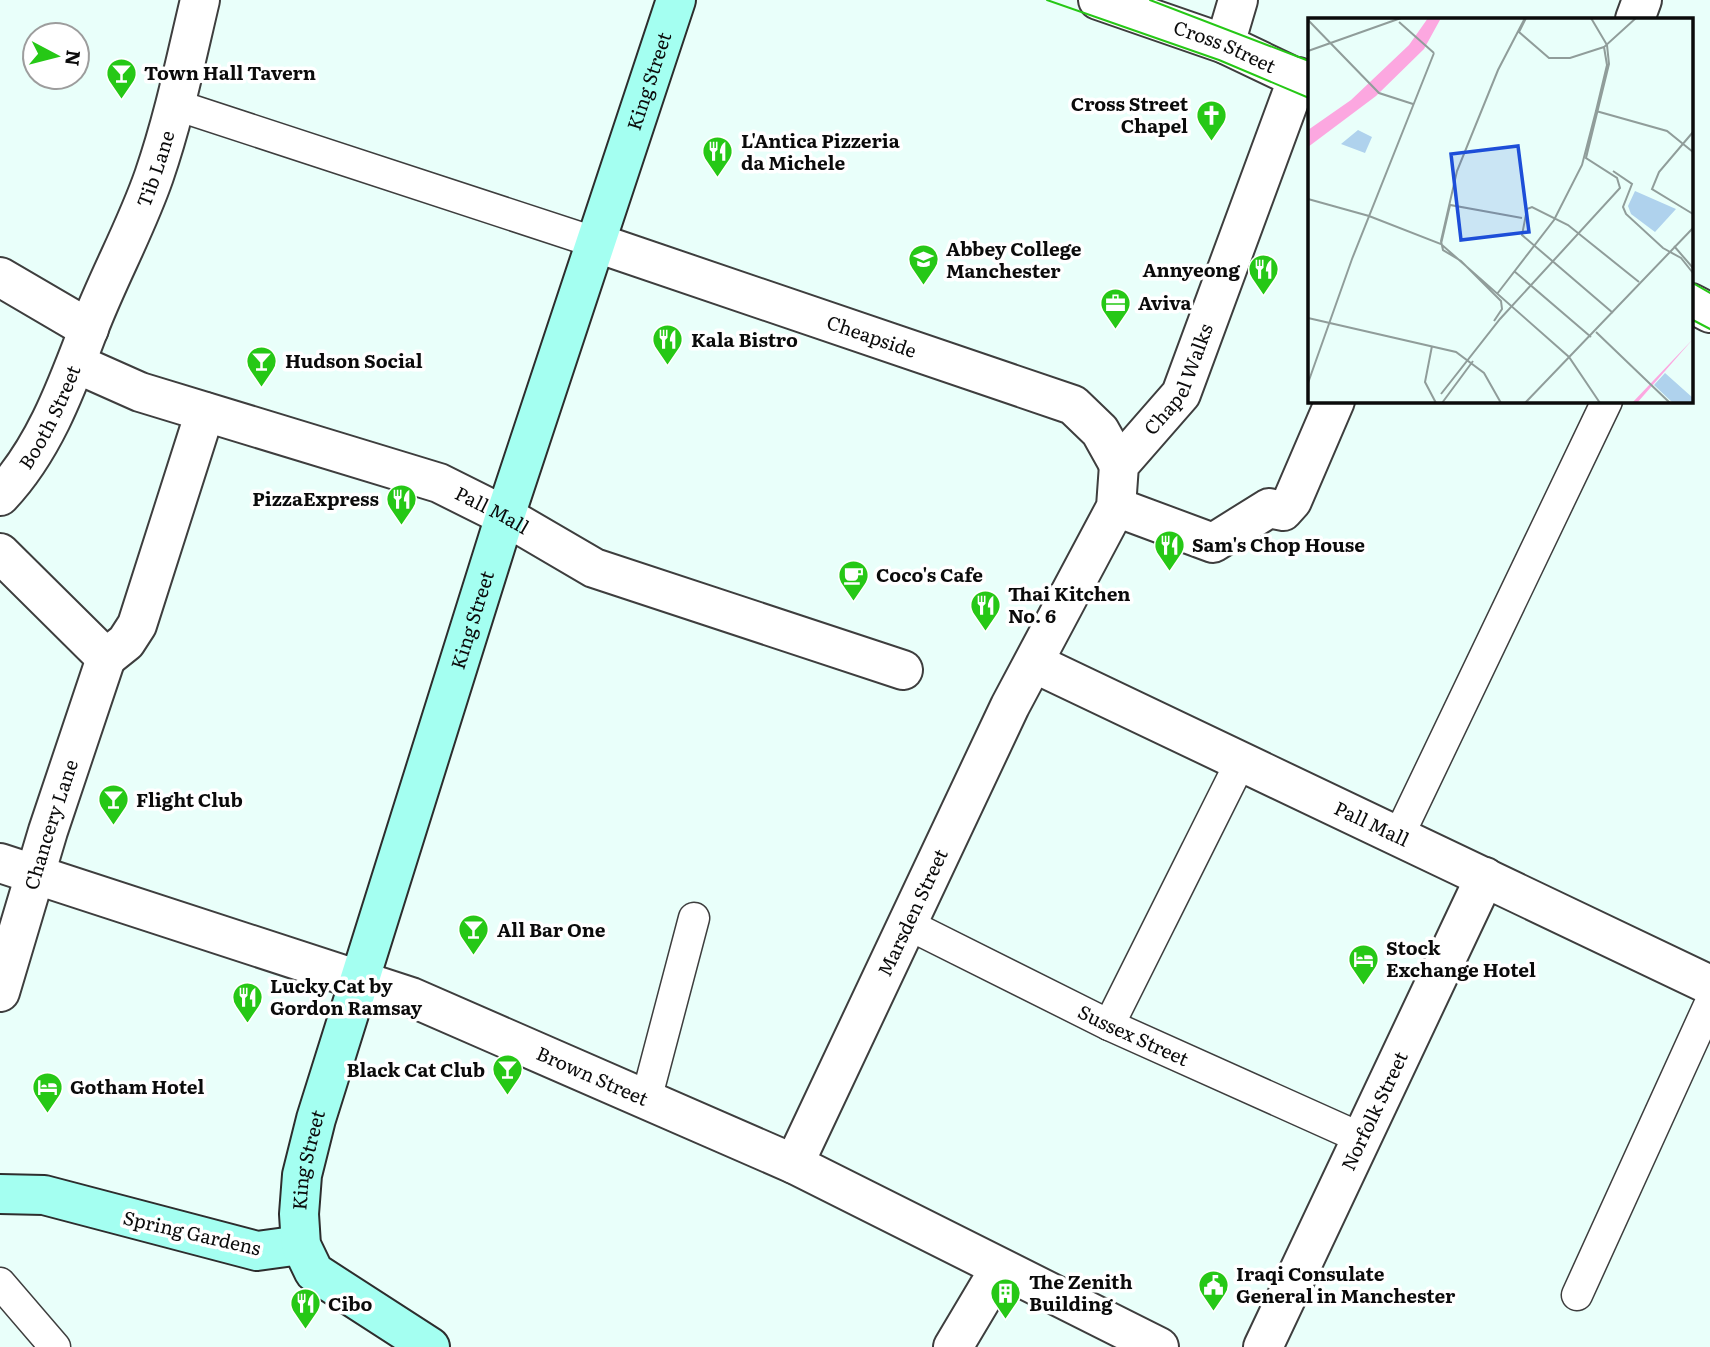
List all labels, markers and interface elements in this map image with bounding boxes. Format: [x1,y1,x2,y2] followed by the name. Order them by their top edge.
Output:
[1170,12,1281,79] street label: Cross Street
[1308,18,1692,402] inset map
[21,21,91,91] north arrow
[619,28,678,134] street label: King Street
[59,49,89,68] text: N
[104,56,138,100] bar icon: Town Hall Tavern
[144,58,316,86] place label: Town Hall Tavern
[1071,89,1189,139] place label: Cross Street Chapel
[1194,98,1228,142] church icon: Cross Street Chapel
[741,126,900,176] place label: L'Antica Pizzeria da Michele
[128,127,181,211] street label: Tib Lane
[701,135,735,179] restaurant icon: L'Antica Pizzeria da Michele
[946,234,1082,284] place label: Abbey College Manchester
[906,243,940,287] school or university icon: Abbey College Manchester
[1246,253,1280,297] restaurant icon: Annyeong
[1142,255,1241,283] place label: Annyeong
[1098,286,1132,330] office icon: Aviva
[1138,288,1191,316] place label: Aviva
[823,307,921,364] street label: Cheapside
[1137,319,1219,441] street label: Chapel Walks
[651,323,685,367] restaurant icon: Kala Bistro
[691,325,798,353] place label: Kala Bistro
[245,344,279,388] bar icon: Hudson Social
[285,346,423,374] place label: Hudson Social
[11,360,87,474] street label: Booth Street
[451,478,535,540] street label: Pall Mall
[385,482,419,526] restaurant icon: PizzaExpress
[252,484,379,512] place label: PizzaExpress
[1152,528,1186,572] restaurant icon: Sam's Chop House
[1192,530,1365,558] place label: Sam's Chop House
[836,558,870,602] cafe icon: Coco's Cafe
[876,560,983,588] place label: Coco's Cafe
[443,566,500,673] street label: King Street
[1008,579,1131,629] place label: Thai Kitchen No. 6
[968,588,1002,632] restaurant icon: Thai Kitchen No. 6
[16,755,84,893] street label: Chancery Lane
[96,783,130,827] bar icon: Flight Club
[136,785,243,813] place label: Flight Club
[1330,793,1414,853] street label: Pall Mall
[870,843,954,981] street label: Marsden Street
[457,913,491,957] bar icon: All Bar One
[497,915,606,943] place label: All Bar One
[1386,933,1536,983] place label: Stock Exchange Hotel
[1346,942,1380,986] hotel icon: Stock Exchange Hotel
[270,971,422,1021] place label: Lucky Cat by Gordon Ramsay
[230,980,264,1024] restaurant icon: Lucky Cat by Gordon Ramsay
[1073,997,1194,1072] street label: Sussex Street
[532,1038,653,1112] street label: Brown Street
[1333,1046,1414,1175] street label: Norfolk Street
[491,1053,525,1097] bar icon: Black Cat Club
[346,1055,485,1083] place label: Black Cat Club
[30,1070,64,1114] hotel icon: Gotham Hotel
[70,1072,204,1100] place label: Gotham Hotel
[284,1106,331,1211] street label: King Street
[121,1203,264,1262] street label: Spring Gardens
[1236,1259,1456,1309] place label: Iraqi Consulate General in Manchester
[1029,1267,1133,1317] place label: The Zenith Building
[1196,1268,1230,1312] public building icon: Iraqi Consulate General in Manchester
[989,1276,1023,1320] building icon: The Zenith Building
[288,1287,322,1331] restaurant icon: Cibo
[328,1289,372,1317] place label: Cibo

